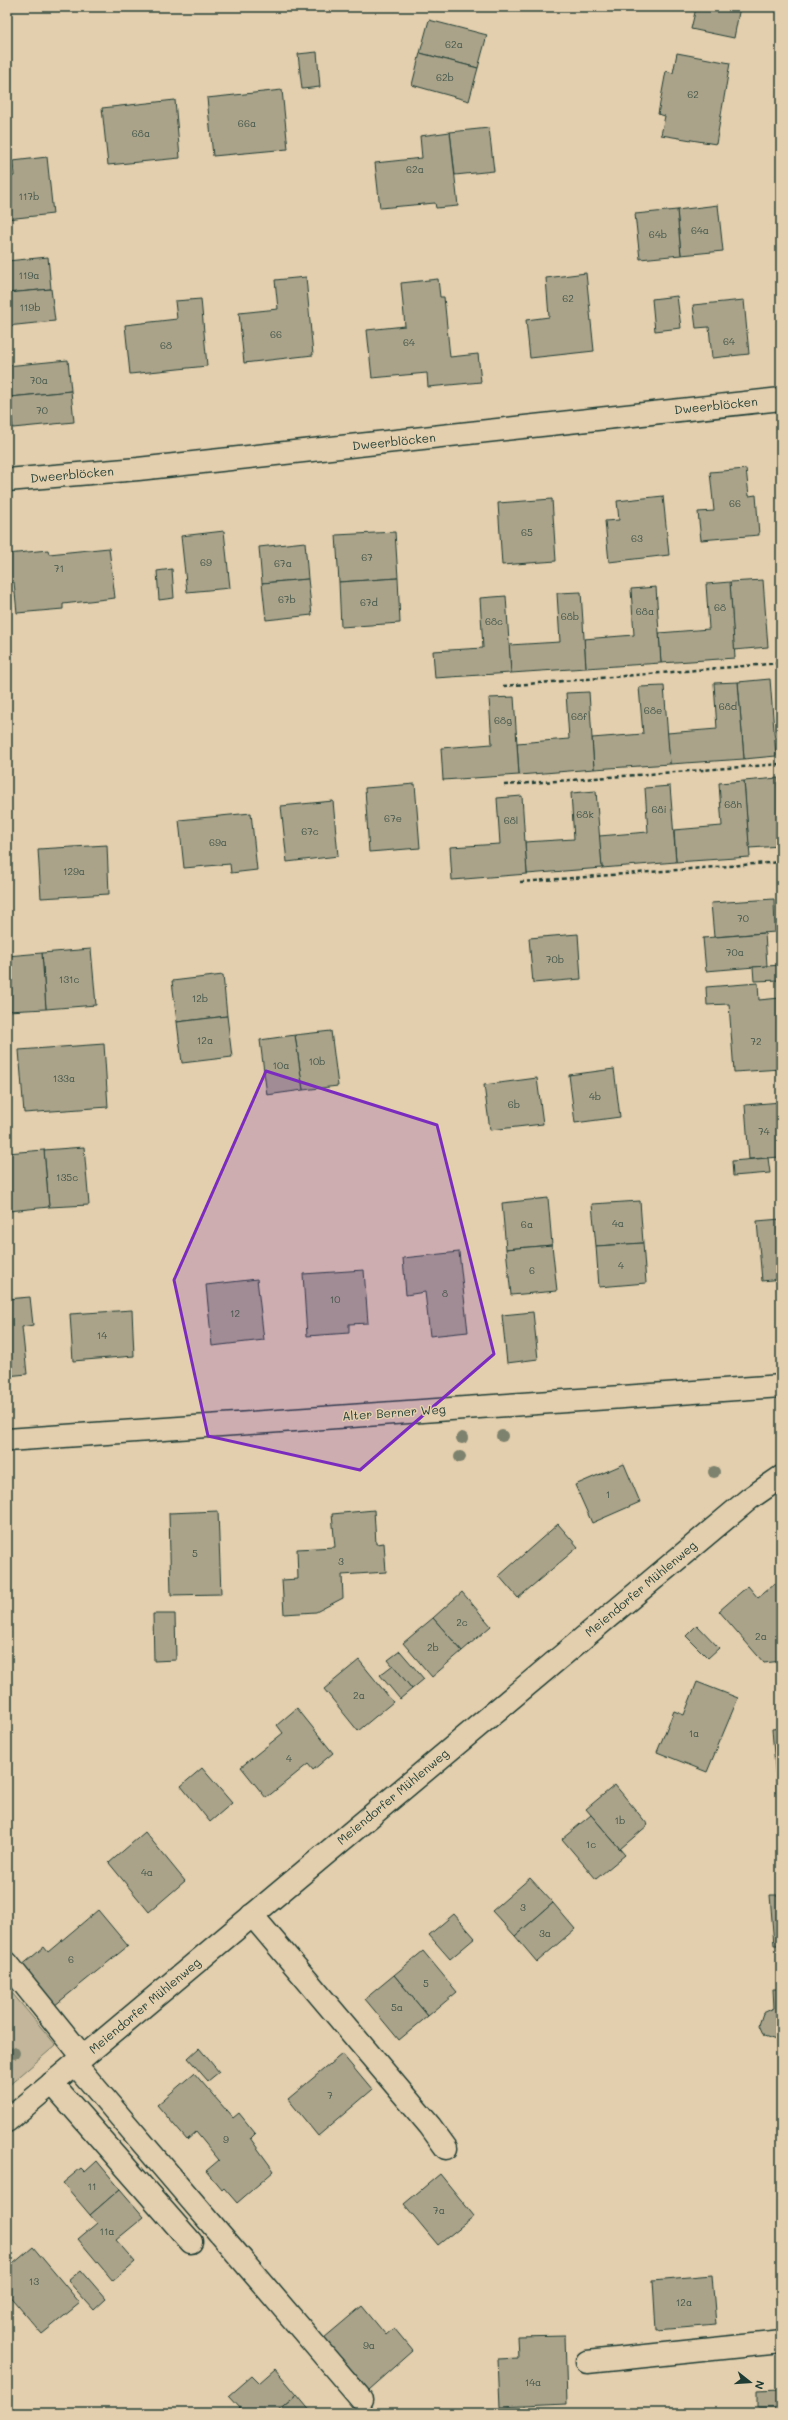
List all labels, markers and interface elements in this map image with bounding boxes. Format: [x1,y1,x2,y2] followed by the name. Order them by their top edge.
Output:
[445,37,463,51] house number: 62a
[436,70,454,84] house number: 62b
[687,87,699,101] house number: 62
[238,116,256,130] house number: 66a
[132,126,150,140] house number: 68a
[406,162,424,176] house number: 62a
[19,189,39,203] house number: 117b
[691,223,709,237] house number: 64a
[649,227,667,241] house number: 64b
[18,268,40,282] house number: 119a
[562,291,574,305] house number: 62
[19,300,41,314] house number: 119b
[270,327,282,341] house number: 66
[723,334,735,348] house number: 64
[403,335,415,349] house number: 64
[160,338,172,352] house number: 68
[30,373,48,387] house number: 70a
[673,393,758,417] street label: Dweerblöcken
[36,403,48,417] house number: 70
[351,429,436,453] street label: Dweerblöcken
[30,462,114,486] street label: Dweerblöcken
[729,496,741,510] house number: 66
[521,525,533,539] house number: 65
[631,531,643,545] house number: 63
[361,550,373,564] house number: 67
[200,555,212,569] house number: 69
[274,556,292,570] house number: 67a
[54,561,64,575] house number: 71
[278,592,296,606] house number: 67b
[360,595,378,609] house number: 67d
[714,600,726,614] house number: 68
[636,604,654,618] house number: 68a
[561,609,579,623] house number: 68b
[485,614,503,628] house number: 68c
[719,699,737,713] house number: 68d
[644,703,662,717] house number: 68e
[571,709,588,723] house number: 68f
[494,713,512,727] house number: 68g
[724,797,742,811] house number: 68h
[651,802,667,816] house number: 68i
[576,807,594,821] house number: 68k
[384,811,402,825] house number: 67e
[504,813,518,827] house number: 68l
[301,824,319,838] house number: 67c
[209,835,227,849] house number: 69a
[63,864,85,878] house number: 129a
[737,911,749,925] house number: 70
[726,945,744,959] house number: 70a
[546,952,564,966] house number: 70b
[59,972,79,986] house number: 131c
[192,991,208,1005] house number: 12b
[197,1033,213,1047] house number: 12a
[750,1034,762,1048] house number: 72
[308,1054,326,1068] house number: 10b
[273,1058,289,1072] house number: 10a
[53,1071,75,1085] house number: 133a
[589,1089,601,1103] house number: 4b
[508,1097,520,1111] house number: 6b
[758,1124,770,1138] house number: 74
[56,1170,78,1184] house number: 135c
[612,1216,624,1230] house number: 4a
[521,1217,533,1231] house number: 6a
[618,1258,624,1272] house number: 4
[529,1263,535,1277] house number: 6
[442,1286,448,1300] house number: 8
[330,1292,340,1306] house number: 10
[230,1306,240,1320] house number: 12
[97,1328,107,1342] house number: 14
[342,1400,446,1424] street label: Alter Berner Weg
[606,1487,610,1501] house number: 1
[581,1537,700,1640] street label: Meiendorfer Mühlenweg
[192,1546,198,1560] house number: 5
[338,1554,344,1568] house number: 3
[456,1615,468,1629] house number: 2c
[755,1629,767,1643] house number: 2a
[427,1640,439,1654] house number: 2b
[353,1688,365,1702] house number: 2a
[689,1726,699,1740] house number: 1a
[333,1745,452,1848] street label: Meiendorfer Mühlenweg
[286,1751,292,1765] house number: 4
[615,1813,625,1827] house number: 1b
[586,1837,596,1851] house number: 1c
[141,1865,153,1879] house number: 4a
[520,1900,526,1914] house number: 3
[539,1926,551,1940] house number: 3a
[68,1952,74,1966] house number: 6
[85,1954,204,2057] street label: Meiendorfer Mühlenweg
[423,1976,429,1990] house number: 5
[391,2000,403,2014] house number: 5a
[327,2088,333,2102] house number: 7
[223,2132,229,2146] house number: 9
[88,2179,96,2193] house number: 11
[433,2203,445,2217] house number: 7a
[99,2224,115,2238] house number: 11a
[29,2274,39,2288] house number: 13
[676,2295,692,2309] house number: 12a
[363,2338,375,2352] house number: 9a
[730,2362,770,2402] north arrow
[525,2375,541,2389] house number: 14a
[752,2379,768,2391] text: N

